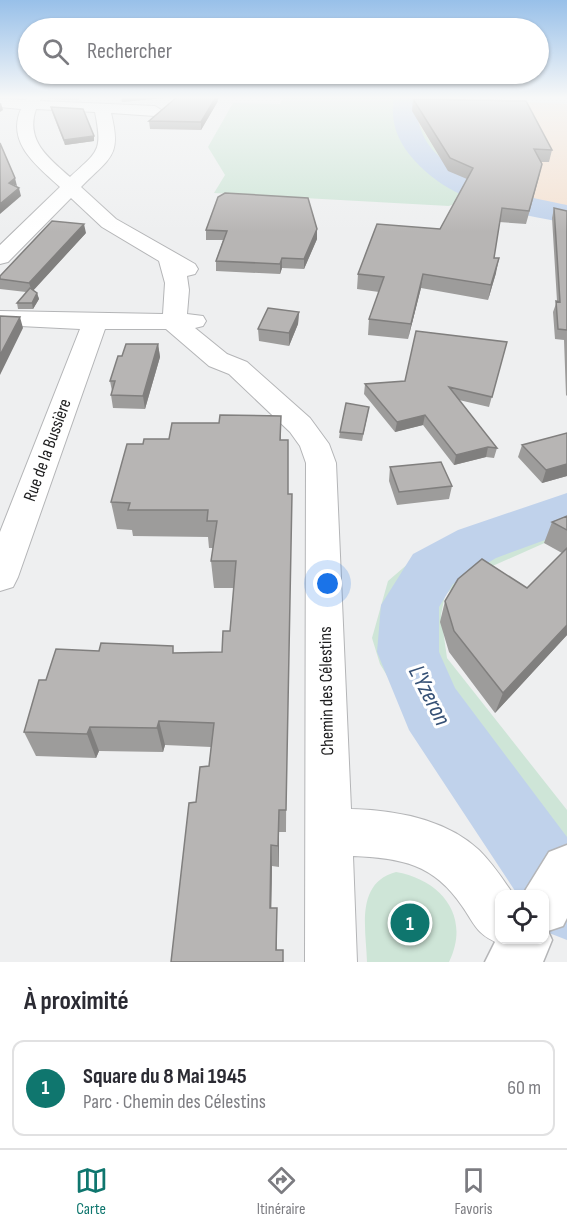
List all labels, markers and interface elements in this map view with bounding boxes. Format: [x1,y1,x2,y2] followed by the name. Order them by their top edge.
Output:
[18,18,549,84] search box
[39,35,72,68] icon: search
[87,38,172,65] text: Rechercher
[19,396,76,504] street label: Rue de la Bussière
[313,569,342,598] your location
[315,626,338,756] street label: Chemin des Célestins
[402,660,457,730] water label: L'Yzeron
[495,890,549,944] map controls
[495,890,549,944] button: locate
[390,900,430,946] pin: 1
[24,986,129,1017] text: À proximité
[83,1063,247,1090] text: Square du 8 Mai 1945
[42,1076,49,1100] text: 1
[507,1076,541,1100] text: 60 m
[83,1090,266,1114] text: Parc · Chemin des Célestins
[75,1164,108,1219] tab: Carte
[257,1164,305,1219] tab: Itinéraire
[455,1164,492,1219] tab: Favoris

